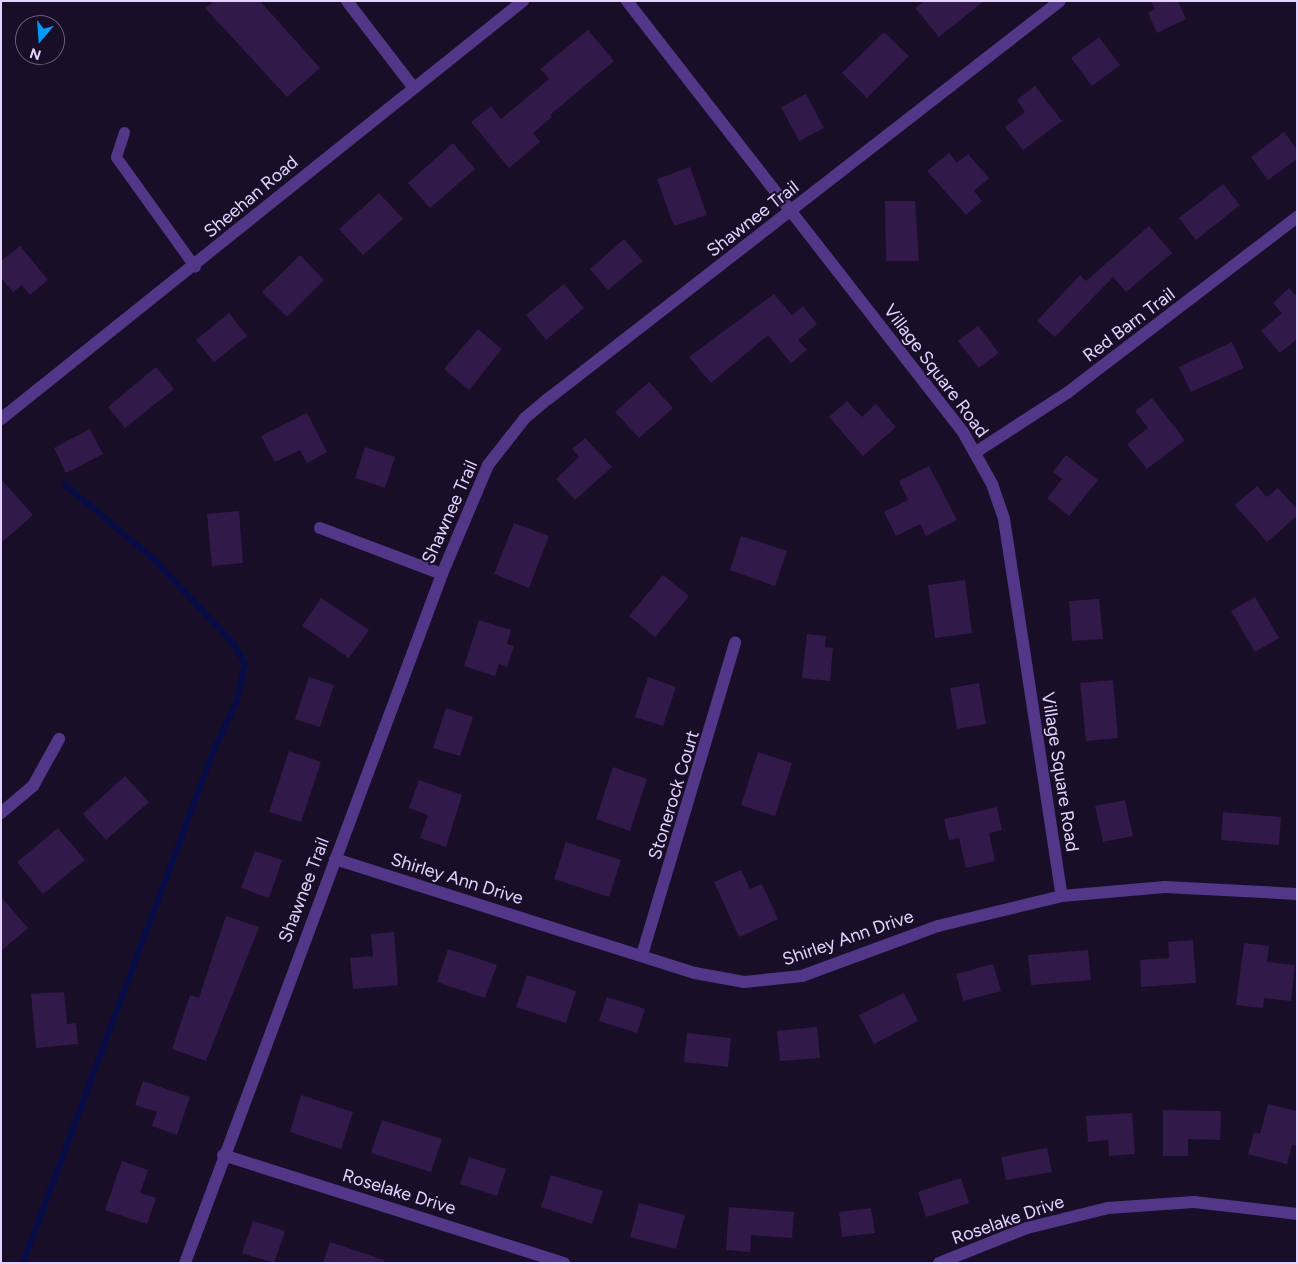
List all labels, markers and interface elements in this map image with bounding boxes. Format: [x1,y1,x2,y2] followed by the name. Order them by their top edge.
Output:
[15,15,65,65] north arrow
[28,44,43,64] text: N
[200,151,302,243] street label: Sheehan Road
[703,176,803,262] street label: Shawnee Trail
[1079,283,1179,367] street label: Red Barn Trail
[879,300,993,442] street label: Village Square Road
[418,457,482,567] street label: Shawnee Trail
[1037,691,1083,853] street label: Village Square Road
[644,728,704,862] street label: Stonerock Court
[274,834,334,946] street label: Shawnee Trail
[388,849,526,909] street label: Shirley Ann Drive
[780,905,916,971] street label: Shirley Ann Drive
[340,1164,458,1220] street label: Roselake Drive
[949,1191,1067,1249] street label: Roselake Drive

